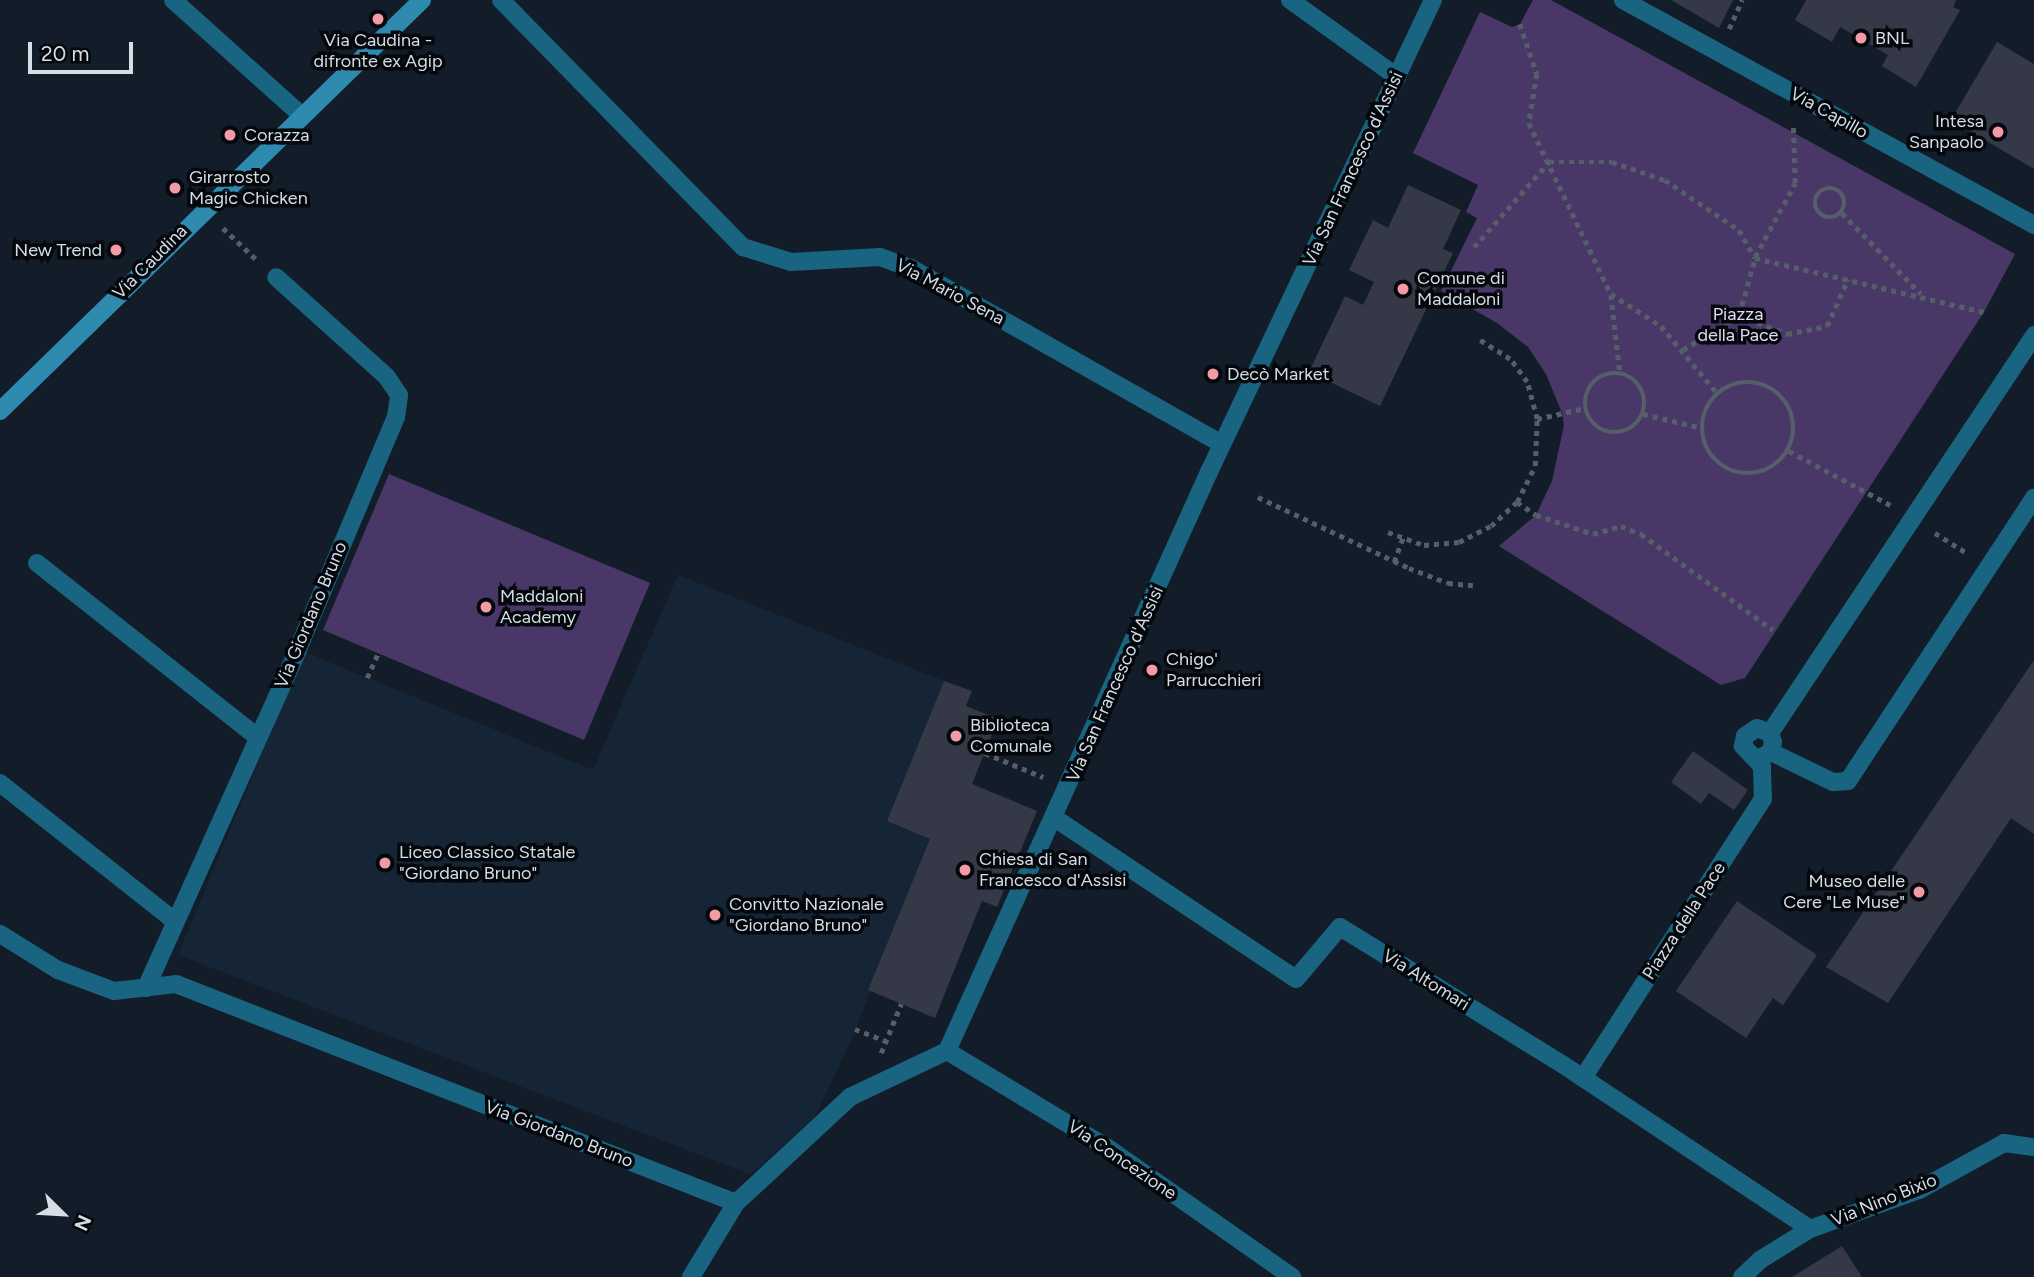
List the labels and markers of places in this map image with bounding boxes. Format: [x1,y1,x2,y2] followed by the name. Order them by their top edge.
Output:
[370,11,386,27] marker: Via Caudina - difronte ex Agip
[1875,27,1909,49] place label: BNL
[313,30,443,72] place label: Via Caudina - difronte ex Agip
[1853,30,1869,46] marker: BNL
[1909,111,1984,154] place label: Intesa Sanpaolo
[244,124,310,146] place label: Corazza
[1990,124,2006,140] marker: Intesa Sanpaolo
[222,127,238,143] marker: Corazza
[189,167,308,210] place label: Girarrosto Magic Chicken
[167,180,183,196] marker: Girarrosto Magic Chicken
[14,239,102,261] place label: New Trend
[108,242,124,258] marker: New Trend
[1417,268,1505,310] place label: Comune di Maddaloni
[1395,281,1411,297] marker: Comune di Maddaloni
[1227,363,1329,385] place label: Decò Market
[1205,366,1221,382] marker: Decò Market
[500,586,583,628] place label: Maddaloni Academy
[478,599,494,615] marker: Maddaloni Academy
[1166,649,1261,692] place label: Chigo' Parrucchieri
[1144,662,1160,678] marker: Chigo' Parrucchieri
[970,715,1052,758] place label: Biblioteca Comunale
[948,728,964,744] marker: Biblioteca Comunale
[399,842,575,884] place label: Liceo Classico Statale "Giordano Bruno"
[979,849,1126,892] place label: Chiesa di San Francesco d'Assisi
[377,855,393,871] marker: Liceo Classico Statale "Giordano Bruno"
[957,862,973,878] marker: Chiesa di San Francesco d'Assisi
[1783,871,1905,914] place label: Museo delle Cere "Le Muse"
[1911,884,1927,900] marker: Museo delle Cere "Le Muse"
[729,894,884,936] place label: Convitto Nazionale "Giordano Bruno"
[707,907,723,923] marker: Convitto Nazionale "Giordano Bruno"

